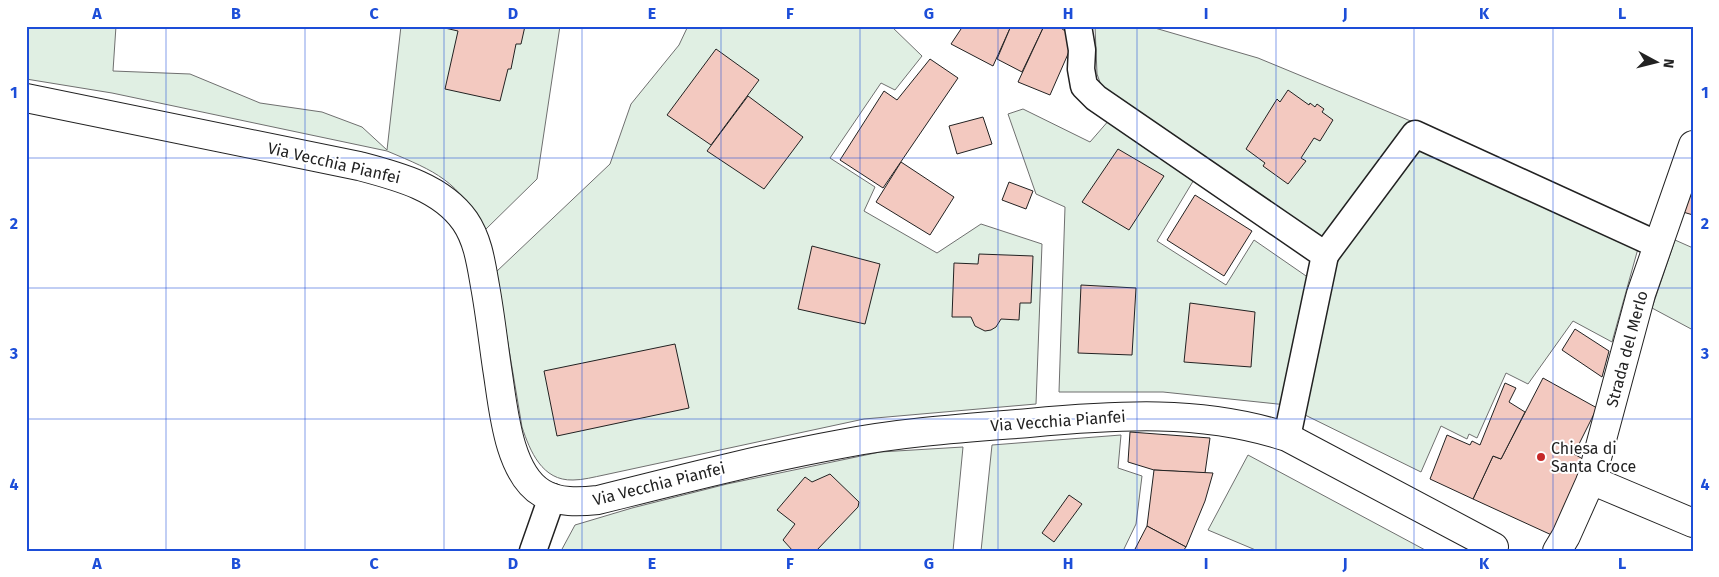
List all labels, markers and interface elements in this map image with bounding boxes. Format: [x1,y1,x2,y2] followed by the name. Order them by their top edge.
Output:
[91,4,102,23] text: A
[231,4,241,23] text: B
[369,4,379,23] text: C
[508,4,518,23] text: D
[648,4,656,23] text: E
[786,4,794,23] text: F
[924,4,934,23] text: G
[1063,4,1073,23] text: H
[1204,4,1208,23] text: I
[1341,4,1348,23] text: J
[1479,4,1490,23] text: K
[1618,4,1626,23] text: L
[1632,38,1682,88] north arrow
[1659,58,1677,69] text: N
[10,83,18,102] text: 1
[1701,83,1709,102] text: 1
[266,138,402,188] street label: Via Vecchia Pianfei
[10,214,18,233] text: 2
[1701,214,1709,233] text: 2
[1602,289,1652,409] street label: Strada del Merlo
[9,344,18,363] text: 3
[1700,344,1709,363] text: 3
[990,407,1126,435] street label: Via Vecchia Pianfei
[1551,439,1636,476] place label: Chiesa di Santa Croce
[1535,451,1547,463] marker: Chiesa di Santa Croce
[591,458,727,510] street label: Via Vecchia Pianfei
[9,475,19,494] text: 4
[1700,475,1710,494] text: 4
[91,554,102,573] text: A
[231,554,241,573] text: B
[369,554,379,573] text: C
[508,554,518,573] text: D
[648,554,656,573] text: E
[786,554,794,573] text: F
[924,554,934,573] text: G
[1063,554,1073,573] text: H
[1204,554,1208,573] text: I
[1341,554,1348,573] text: J
[1479,554,1490,573] text: K
[1618,554,1626,573] text: L

